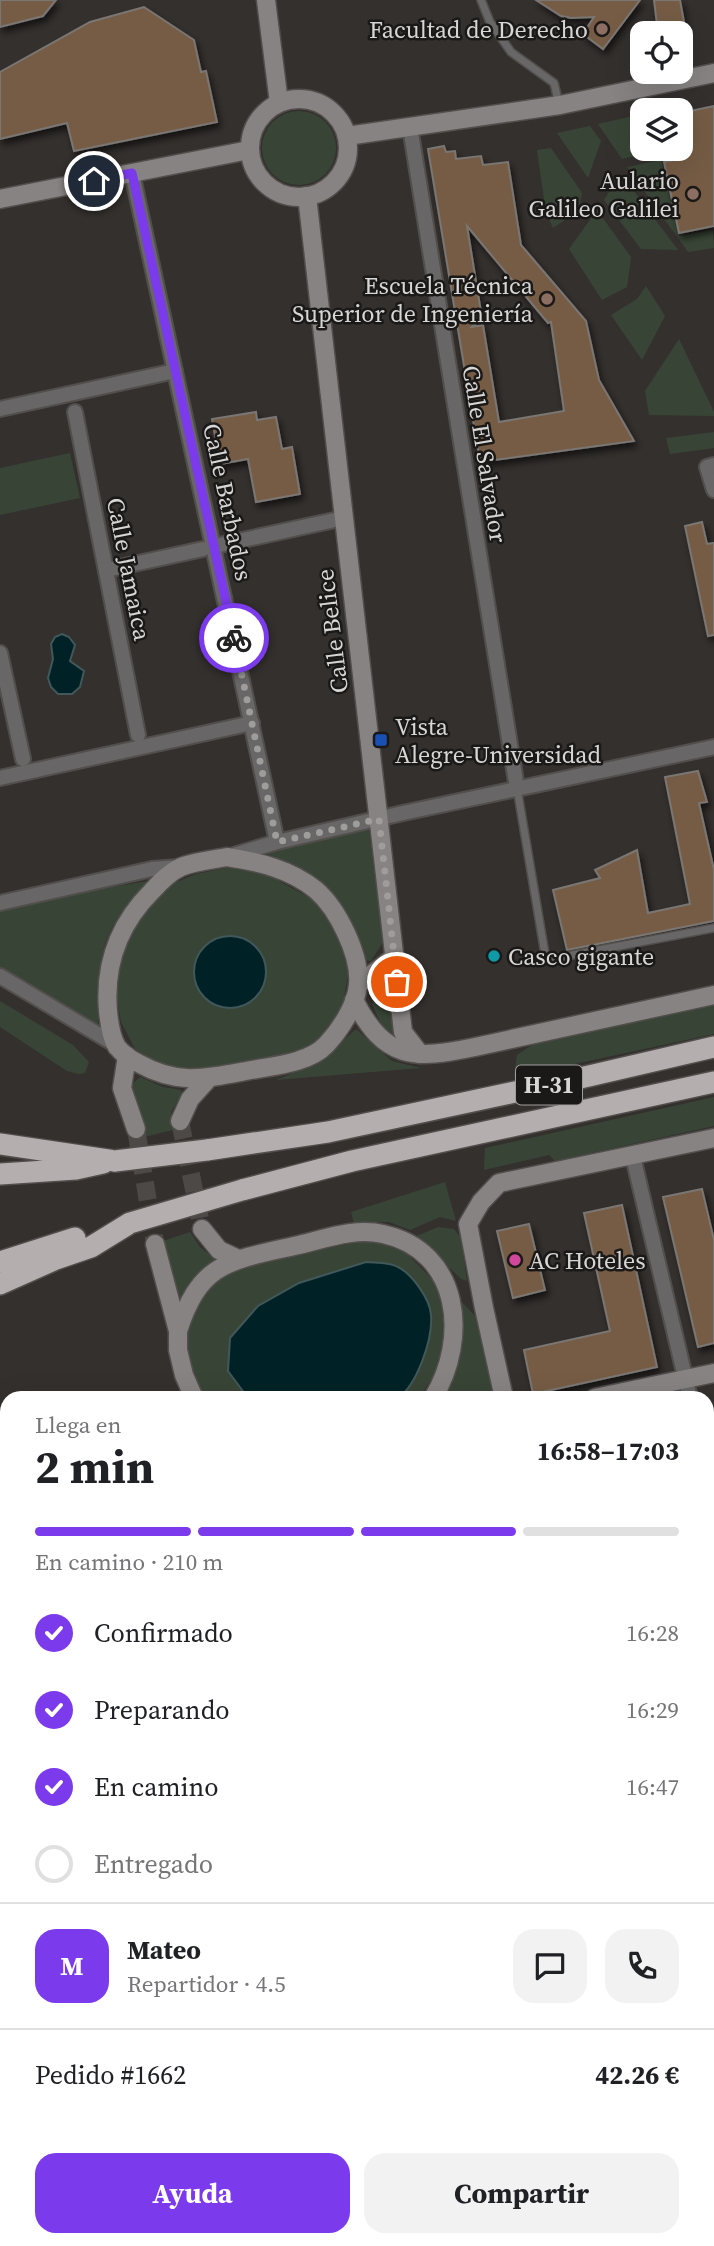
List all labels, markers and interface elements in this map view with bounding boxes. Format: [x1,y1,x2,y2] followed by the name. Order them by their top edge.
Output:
[369,13,588,46] place label: Facultad de Derecho
[594,21,610,37] marker: Facultad de Derecho
[630,21,693,161] map controls
[630,21,693,84] button: locate
[630,98,693,161] button: layers
[64,151,124,211] pin
[75,162,113,200] icon: home
[529,164,679,225] place label: Aulario Galileo Galilei
[685,186,701,202] marker: Aulario Galileo Galilei
[292,269,534,330] place label: Escuela Técnica Superior de Ingeniería
[539,291,555,307] marker: Escuela Técnica Superior de Ingeniería
[455,363,515,545] street label: Calle El Salvador
[195,420,261,584] street label: Calle Barbados
[99,495,159,644] street label: Calle Jamaica
[308,567,356,695] street label: Calle Belice
[199,603,269,673] courier
[215,619,253,657] icon: bike
[395,710,601,771] place label: Vista Alegre-Universidad
[373,732,389,748] marker: Vista Alegre-Universidad
[508,940,654,973] place label: Casco gigante
[486,948,502,964] marker: Casco gigante
[367,952,427,1012] pin
[378,963,416,1001] icon: bag
[516,1066,582,1104] road number: H-31
[529,1244,646,1277] place label: AC Hoteles
[507,1252,523,1268] marker: AC Hoteles
[35,1409,121,1441] text: Llega en
[537,1433,679,1469] text: 16:58–17:03
[35,1435,154,1498] text: 2 min
[35,1546,223,1578] text: En camino · 210 m
[35,1614,73,1652] icon: check
[94,1615,233,1651] text: Confirmado
[626,1617,679,1649] text: 16:28
[35,1691,73,1729] icon: check
[94,1692,230,1728] text: Preparando
[626,1694,679,1726] text: 16:29
[35,1768,73,1806] icon: check
[94,1769,219,1805] text: En camino
[626,1771,679,1803] text: 16:47
[94,1846,213,1882] text: Entregado
[513,1929,587,2003] button: chat
[605,1929,679,2003] button: phone
[127,1932,201,1968] text: Mateo
[60,1948,84,1984] text: M
[127,1968,286,2000] text: Repartidor · 4.5
[35,2057,186,2093] text: Pedido #1662
[595,2057,679,2093] text: 42.26 €
[35,2153,350,2233] button: Ayuda
[364,2153,679,2233] button: Compartir

